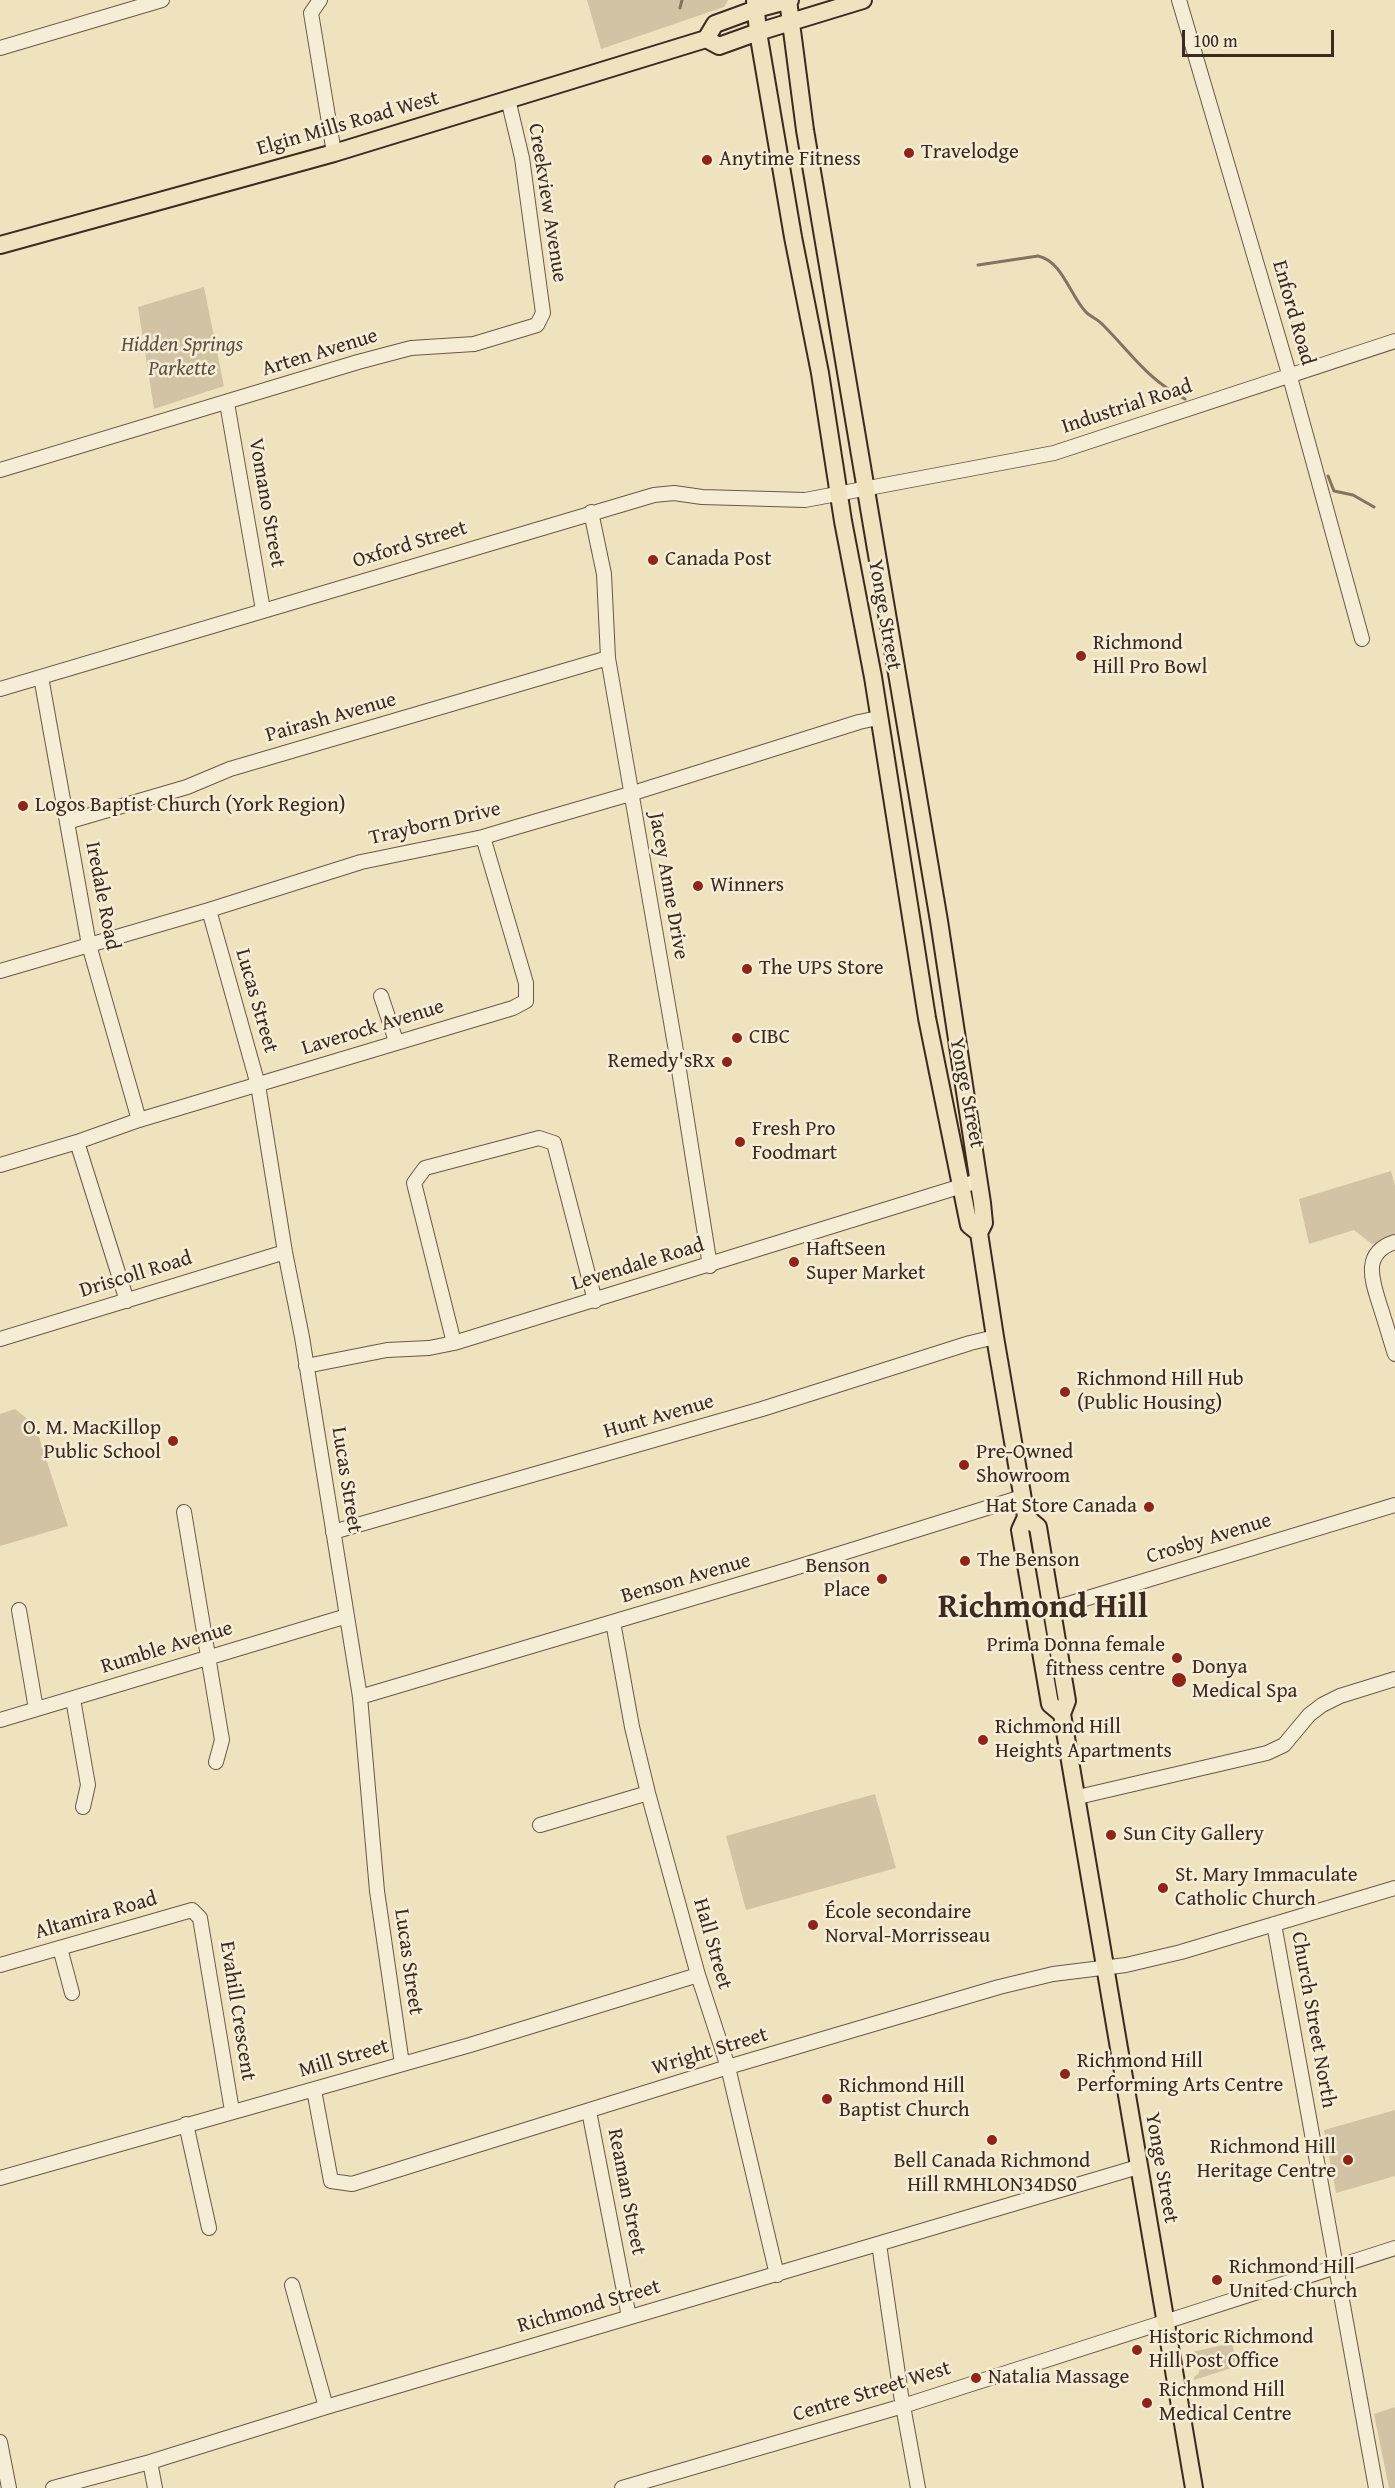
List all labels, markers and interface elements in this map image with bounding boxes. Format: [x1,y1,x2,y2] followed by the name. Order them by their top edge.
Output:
[1185,18,1336,56] scale bar
[1193,27,1238,54] text: 100 m
[254,86,442,162] street label: Elgin Mills Road West
[522,122,572,284] street label: Creekview Avenue
[921,140,1019,166] place label: Travelodge
[902,146,916,160] marker: Travelodge
[719,147,861,173] place label: Anytime Fitness
[700,153,714,167] marker: Anytime Fitness
[1266,258,1320,368] street label: Enford Road
[259,323,381,383] street label: Arten Avenue
[121,333,243,383] park label: Hidden Springs Parkette
[1059,374,1195,440] street label: Industrial Road
[242,437,290,569] street label: Vomano Street
[350,516,470,574] street label: Oxford Street
[665,547,772,573] place label: Canada Post
[646,553,660,567] marker: Canada Post
[862,558,906,672] street label: Yonge Street
[1093,631,1207,681] place label: Richmond Hill Pro Bowl
[1074,649,1088,663] marker: Richmond Hill Pro Bowl
[263,687,399,749] street label: Pairash Avenue
[35,793,346,819] place label: Logos Baptist Church (York Region)
[367,797,503,851] street label: Trayborn Drive
[16,799,30,813] marker: Logos Baptist Church (York Region)
[643,811,693,961] street label: Jacey Anne Drive
[79,840,125,952] street label: Iredale Road
[710,873,784,899] place label: Winners
[691,879,705,893] marker: Winners
[229,946,283,1056] street label: Lucas Street
[759,956,884,982] place label: The UPS Store
[740,962,754,976] marker: The UPS Store
[299,994,447,1062] street label: Laverock Avenue
[749,1025,790,1051] place label: CIBC
[730,1031,744,1045] marker: CIBC
[943,1036,989,1150] street label: Yonge Street
[608,1049,715,1075] place label: Remedy'sRx
[720,1055,734,1069] marker: Remedy'sRx
[752,1117,837,1167] place label: Fresh Pro Foodmart
[733,1135,747,1149] marker: Fresh Pro Foodmart
[569,1233,707,1297] street label: Levendale Road
[806,1237,925,1287] place label: HaftSeen Super Market
[77,1246,195,1304] street label: Driscoll Road
[787,1255,801,1269] marker: HaftSeen Super Market
[1077,1367,1244,1417] place label: Richmond Hill Hub (Public Housing)
[1058,1385,1072,1399] marker: Richmond Hill Hub (Public Housing)
[601,1389,717,1445] street label: Hunt Avenue
[23,1416,161,1466] place label: O. M. MacKillop Public School
[325,1425,367,1535] street label: Lucas Street
[166,1434,180,1448] marker: O. M. MacKillop Public School
[976,1440,1073,1490] place label: Pre-Owned Showroom
[957,1458,971,1472] marker: Pre-Owned Showroom
[986,1494,1137,1520] place label: Hat Store Canada
[1142,1500,1156,1514] marker: Hat Store Canada
[1143,1508,1275,1570] street label: Crosby Avenue
[618,1548,754,1610] street label: Benson Avenue
[977,1548,1079,1574] place label: The Benson
[806,1554,870,1604] place label: Benson Place
[958,1554,972,1568] marker: The Benson
[875,1572,889,1586] marker: Benson Place
[938,1589,1148,1629] district label: Richmond Hill
[98,1616,236,1680] street label: Rumble Avenue
[986,1633,1165,1683] place label: Prima Donna female fitness centre
[1170,1651,1184,1665] marker: Prima Donna female fitness centre
[1192,1655,1297,1705] place label: Donya Medical Spa
[1170,1671,1188,1689] marker: Donya Medical Spa
[995,1715,1172,1765] place label: Richmond Hill Heights Apartments
[976,1733,990,1747] marker: Richmond Hill Heights Apartments
[1123,1822,1264,1848] place label: Sun City Gallery
[1104,1828,1118,1842] marker: Sun City Gallery
[1175,1863,1358,1913] place label: St. Mary Immaculate Catholic Church
[1156,1881,1170,1895] marker: St. Mary Immaculate Catholic Church
[32,1887,160,1945] street label: Altamira Road
[687,1896,737,1992] street label: Hall Street
[825,1900,990,1950] place label: École secondaire Norval-Morrisseau
[388,1907,428,2017] street label: Lucas Street
[806,1918,820,1932] marker: École secondaire Norval-Morrisseau
[1285,1930,1341,2110] street label: Church Street North
[214,1939,260,2083] street label: Evahill Crescent
[649,2022,771,2082] street label: Wright Street
[296,2034,392,2084] street label: Mill Street
[1077,2049,1283,2099] place label: Richmond Hill Performing Arts Centre
[1058,2067,1072,2081] marker: Richmond Hill Performing Arts Centre
[839,2074,970,2124] place label: Richmond Hill Baptist Church
[820,2092,834,2106] marker: Richmond Hill Baptist Church
[1139,2111,1183,2225] street label: Yonge Street
[601,2127,651,2257] street label: Reaman Street
[985,2133,999,2147] marker: Bell Canada Richmond Hill RMHLON34DS0
[1197,2135,1336,2185] place label: Richmond Hill Heritage Centre
[894,2149,1090,2199] place label: Bell Canada Richmond Hill RMHLON34DS0
[1341,2153,1355,2167] marker: Richmond Hill Heritage Centre
[1229,2255,1357,2305] place label: Richmond Hill United Church
[1210,2273,1224,2287] marker: Richmond Hill United Church
[515,2275,663,2339] street label: Richmond Street
[1149,2325,1313,2375] place label: Historic Richmond Hill Post Office
[1130,2343,1144,2357] marker: Historic Richmond Hill Post Office
[790,2356,954,2428] street label: Centre Street West
[988,2365,1129,2391] place label: Natalia Massage
[969,2371,983,2385] marker: Natalia Massage
[1159,2378,1292,2428] place label: Richmond Hill Medical Centre
[1140,2396,1154,2410] marker: Richmond Hill Medical Centre

